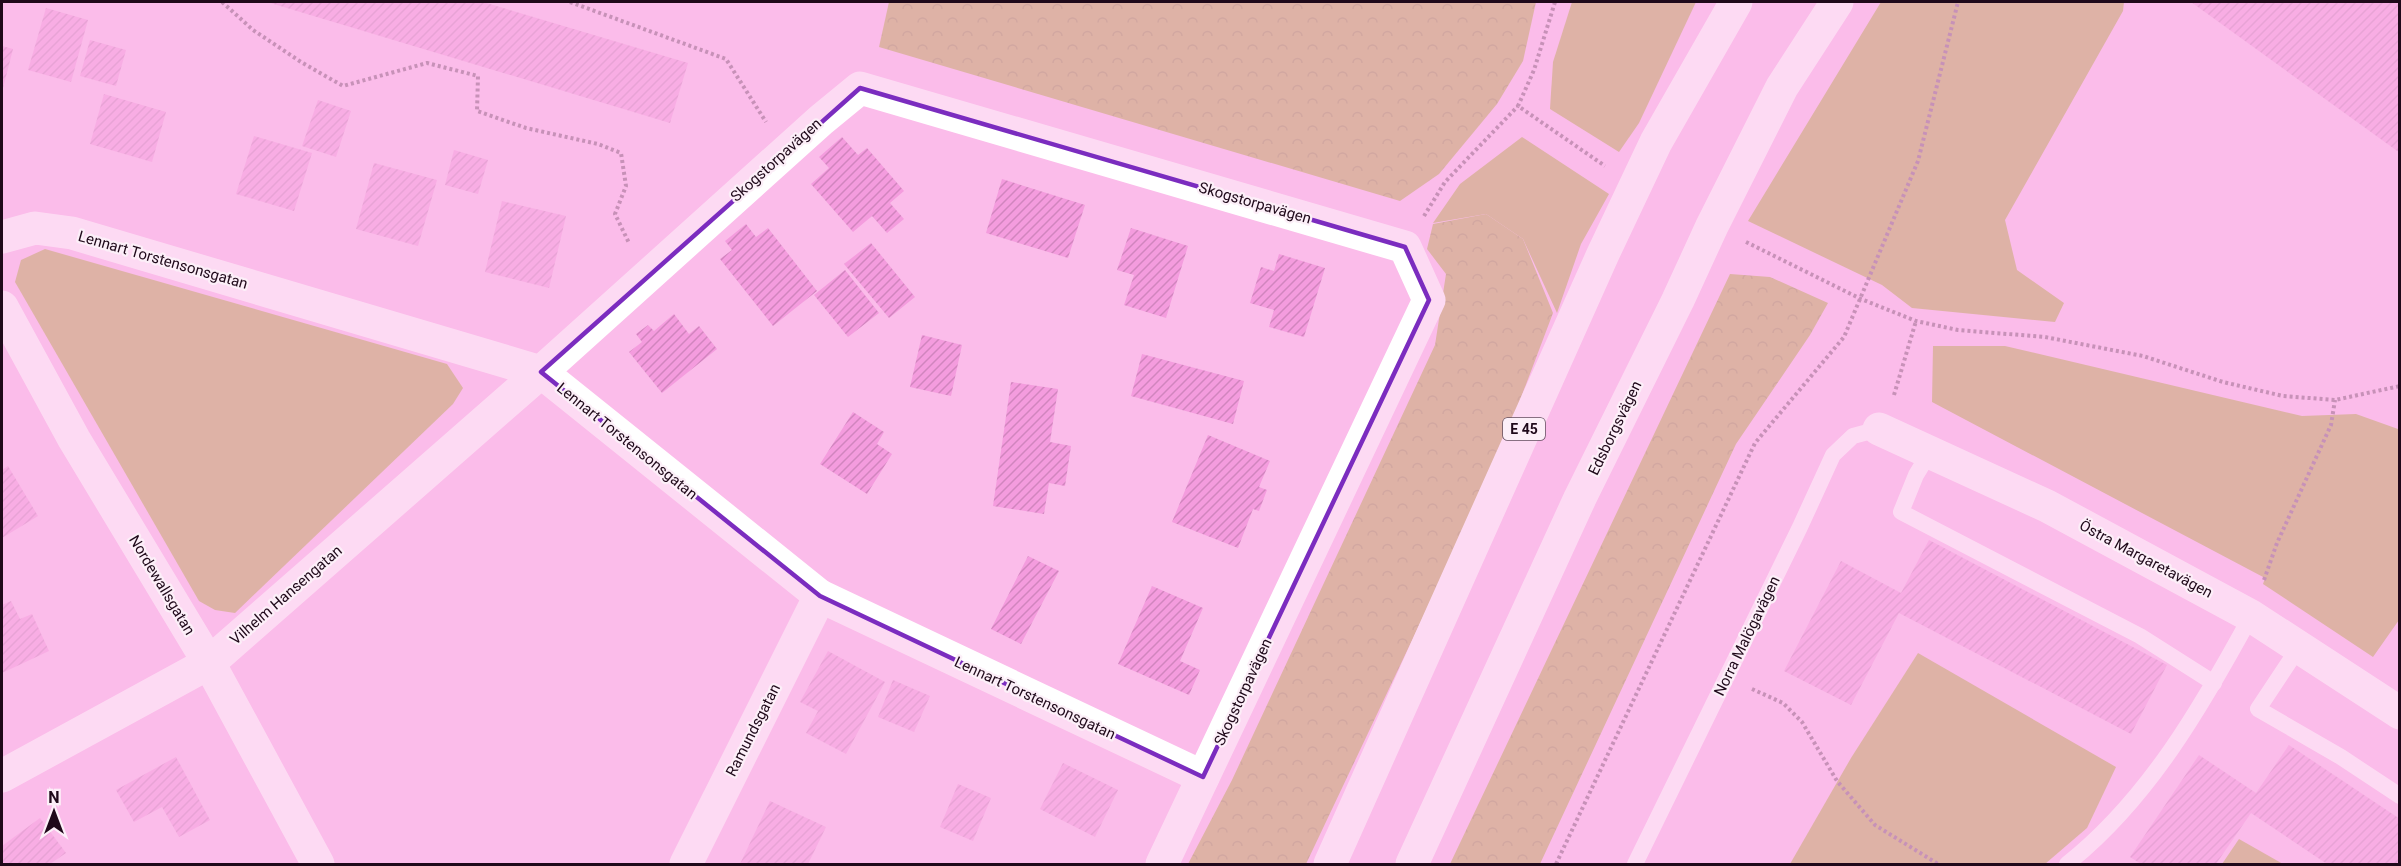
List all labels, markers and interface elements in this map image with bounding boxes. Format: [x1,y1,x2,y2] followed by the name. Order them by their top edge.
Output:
[727,114,825,206] street label: Skogstorpavägen
[1197,178,1313,228] street label: Skogstorpavägen
[76,227,250,293] street label: Lennart Torstensonsgatan
[1584,378,1646,478] street label: Edsborgsvägen
[553,379,701,503] street label: Lennart Torstensonsgatan
[1503,418,1545,440] road number: E 45
[2076,516,2216,602] street label: Östra Margaretavägen
[125,532,199,638] street label: Nordewallsgatan
[226,541,346,649] street label: Vilhelm Hansengatan
[1710,573,1784,699] street label: Norra Malögavägen
[1210,636,1276,748] street label: Skogstorpavägen
[952,653,1118,743] street label: Lennart Torstensonsgatan
[722,681,784,779] street label: Ramundsgatan
[24,782,84,842] north arrow
[48,788,60,807] text: N

